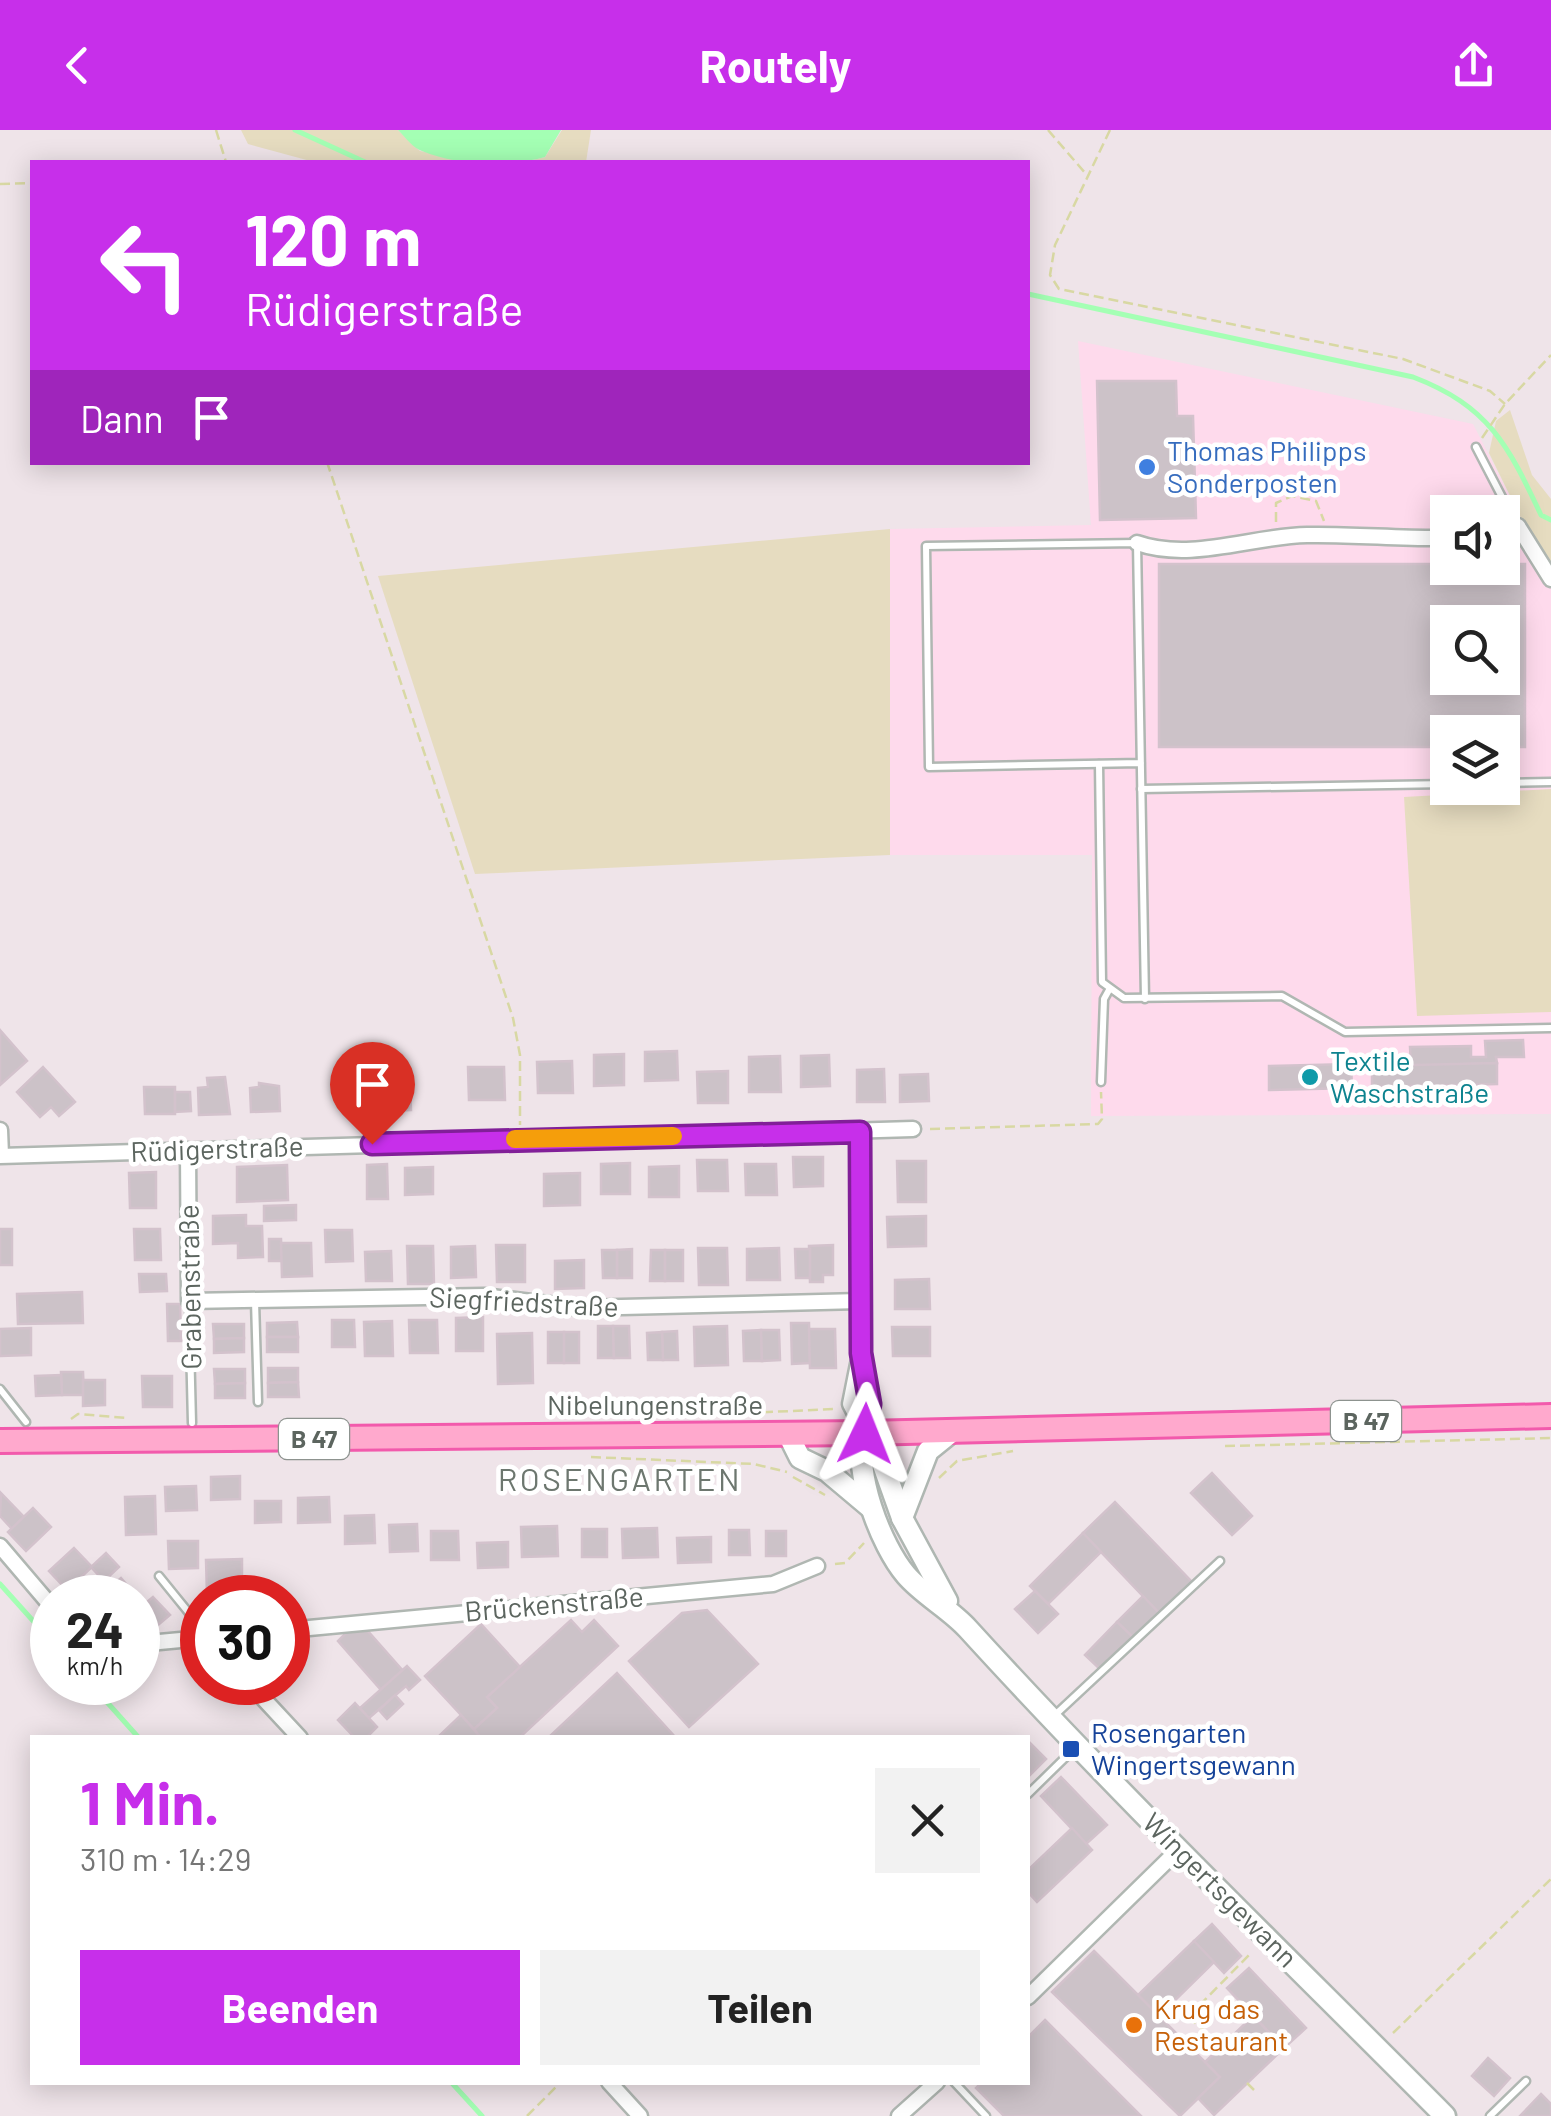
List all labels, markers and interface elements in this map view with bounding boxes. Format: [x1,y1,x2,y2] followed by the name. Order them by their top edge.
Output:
[50,38,105,93] icon: back
[700,38,851,92] text: Routely
[1446,38,1501,93] icon: share
[245,196,421,280] text: 120 m
[80,200,210,330] icon: left
[245,281,523,335] text: Rüdigerstraße
[184,390,239,445] icon: arrive
[80,395,164,441] text: Dann
[1167,433,1366,499] place label: Thomas Philipps Sonderposten
[1136,456,1158,478] marker: Thomas Philipps Sonderposten
[1430,495,1520,805] map controls
[1430,495,1520,585] button: sound
[1430,605,1520,695] button: search
[1430,715,1520,805] button: layers
[330,1042,415,1145] pin
[1330,1043,1489,1109] place label: Textile Waschstraße
[345,1057,400,1112] icon: arrive
[1299,1066,1321,1088] marker: Textile Waschstraße
[130,1128,304,1168] street label: Rüdigerstraße
[171,1204,207,1370] street label: Grabenstraße
[429,1279,620,1323] street label: Siegfriedstraße
[813,1382,917,1486] position arrow
[547,1387,763,1421] street label: Nibelungenstraße
[1331,1401,1401,1441] road number: B 47
[279,1419,349,1459] road number: B 47
[498,1459,742,1497] district label: ROSENGARTEN
[180,1575,310,1705] speed limit sign: 30
[463,1578,645,1628] street label: Brückenstraße
[66,1598,124,1658] text: 24
[67,1650,123,1680] text: km/h
[1091,1715,1296,1781] place label: Rosengarten Wingertsgewann
[1060,1738,1082,1760] marker: Rosengarten Wingertsgewann
[80,1765,220,1837] text: 1 Min.
[875,1768,980,1873] button: close
[1136,1805,1305,1974] street label: Wingertsgewann
[80,1839,251,1877] text: 310 m · 14:29
[80,1950,520,2065] button: Beenden
[540,1950,980,2065] button: Teilen
[1154,1991,1288,2057] place label: Krug das Restaurant
[1123,2014,1145,2036] marker: Krug das Restaurant

